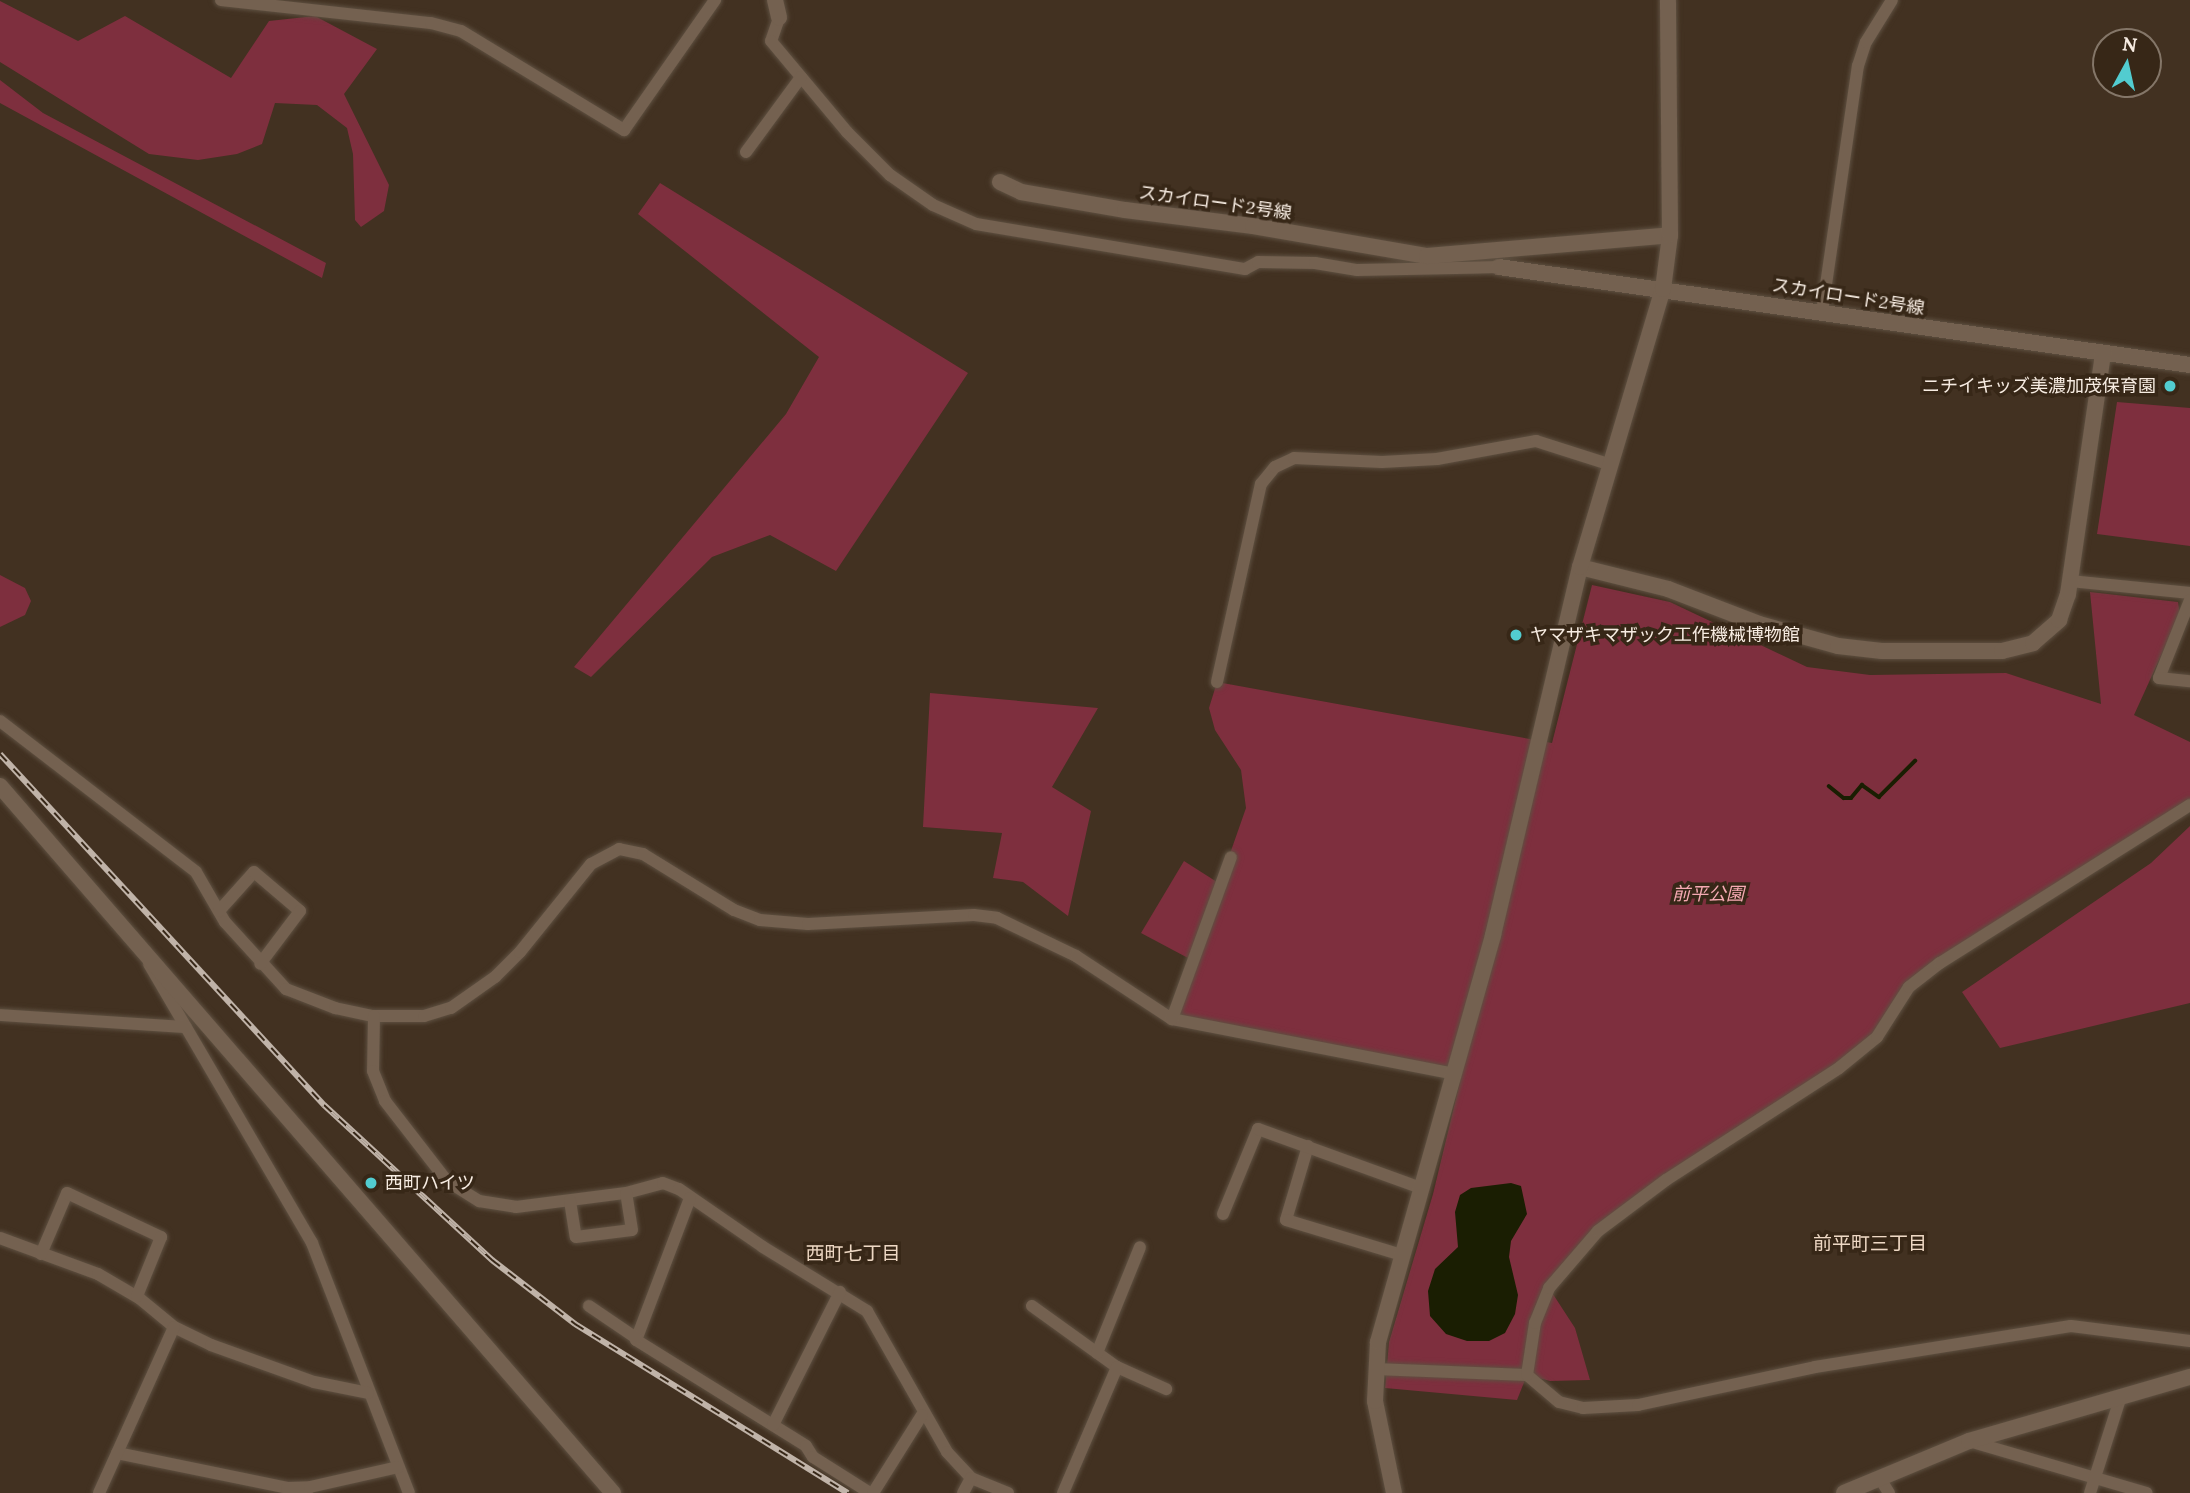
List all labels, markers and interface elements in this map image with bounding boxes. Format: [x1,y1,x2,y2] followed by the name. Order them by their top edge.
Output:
[2092,28,2162,98] north arrow
[2121,31,2139,57] text: N
[1137,182,1293,224] street label: スカイロード2号線
[1770,274,1926,320] street label: スカイロード2号線
[1922,375,2156,397] place label: ニチイキッズ美濃加茂保育園
[2162,378,2178,394] marker: ニチイキッズ美濃加茂保育園
[1530,624,1800,646] place label: ヤマザキマザック工作機械博物館
[1508,627,1524,643] marker: ヤマザキマザック工作機械博物館
[1672,883,1744,905] park label: 前平公園
[385,1172,475,1194] place label: 西町ハイツ
[363,1175,379,1191] marker: 西町ハイツ
[1813,1233,1927,1255] district label: 前平町三丁目
[806,1243,900,1265] district label: 西町七丁目

